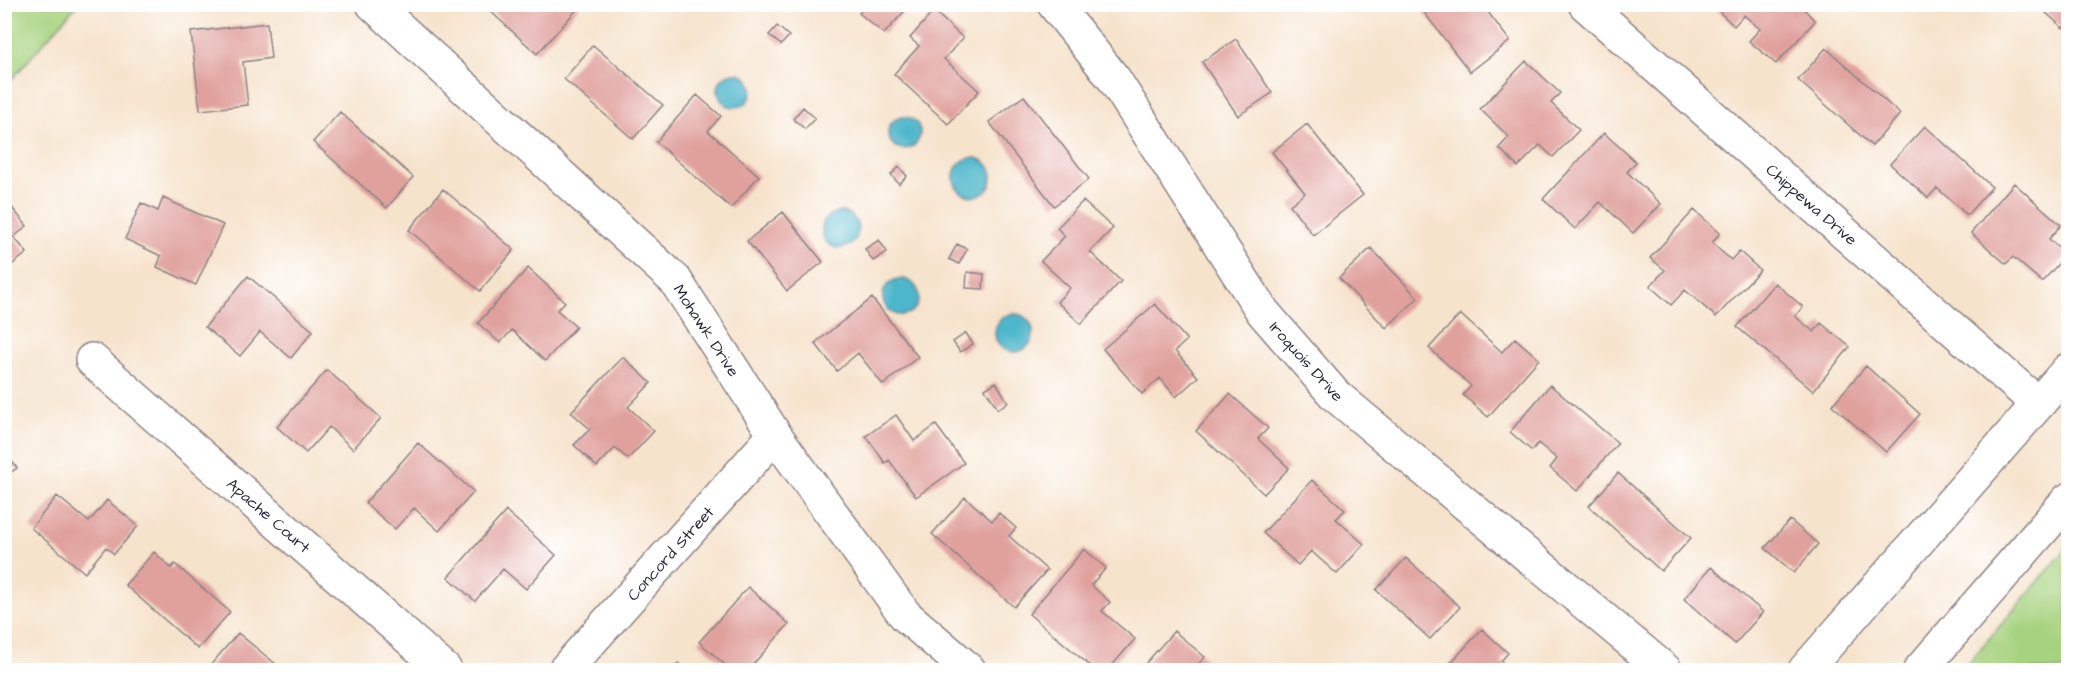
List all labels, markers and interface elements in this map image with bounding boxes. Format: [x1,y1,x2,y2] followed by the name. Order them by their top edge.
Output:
[1761,159,1862,251] street label: Chippewa Drive
[668,280,744,381] street label: Mohawk Drive
[1264,317,1348,407] street label: Iroquois Drive
[222,473,315,559] street label: Apache Court
[622,501,720,606] street label: Concord Street

